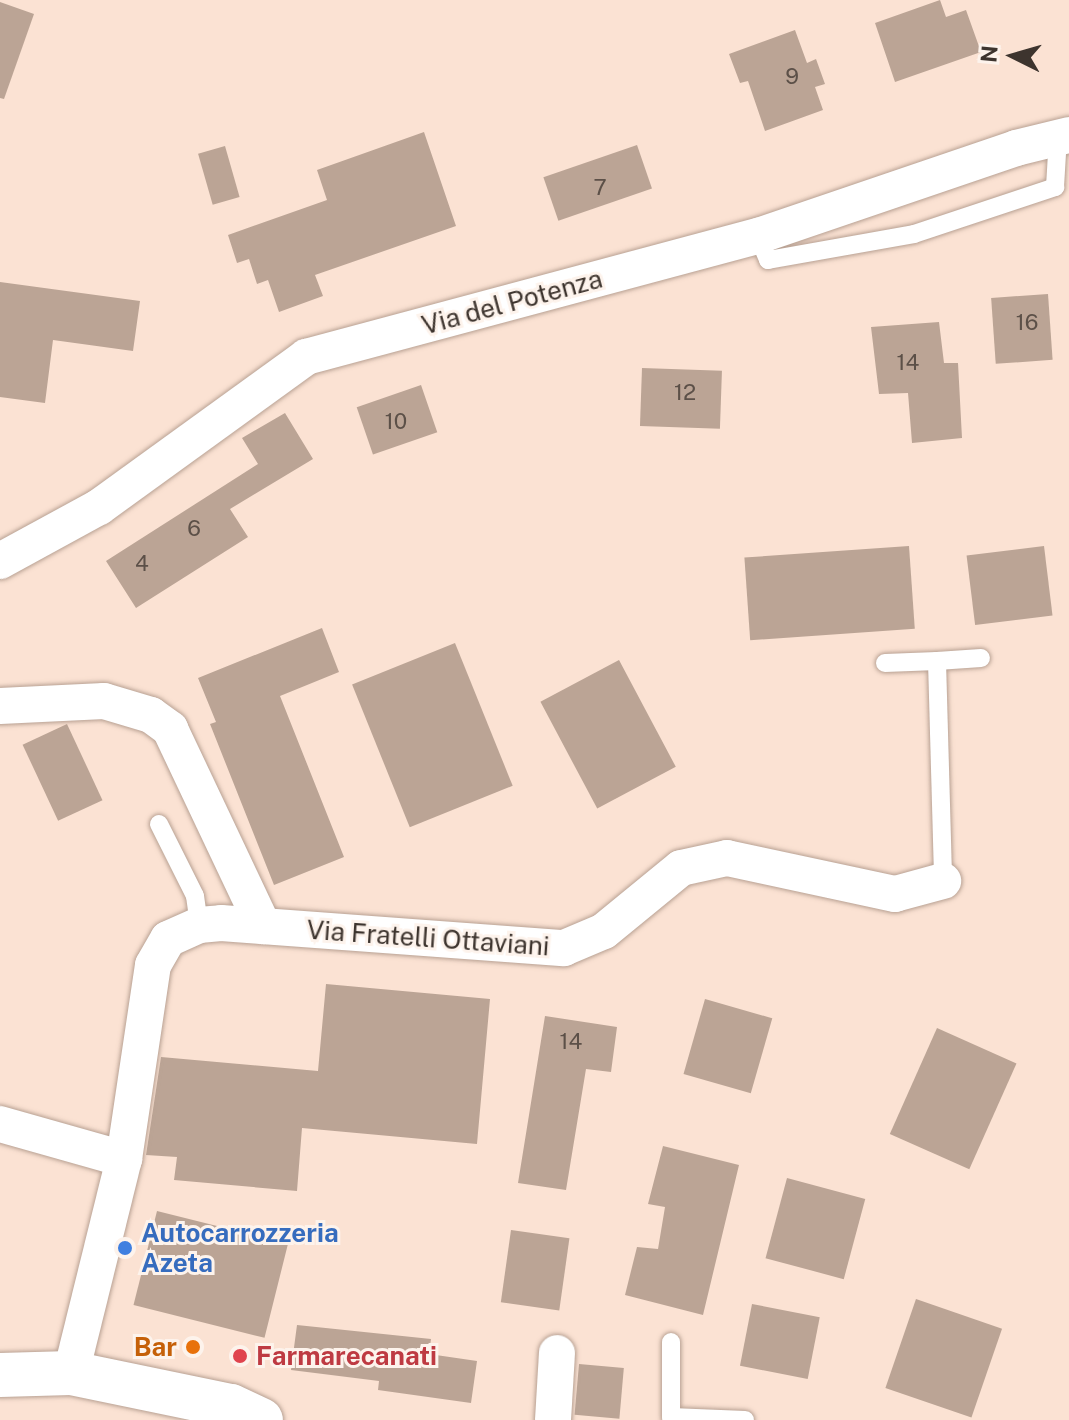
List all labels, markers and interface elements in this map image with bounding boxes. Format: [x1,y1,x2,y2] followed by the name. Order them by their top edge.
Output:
[973,16,1053,96] north arrow
[975,44,1003,64] text: N
[785,64,799,90] house number: 9
[593,175,607,201] house number: 7
[418,263,606,341] street label: Via del Potenza
[1016,310,1038,336] house number: 16
[897,350,919,376] house number: 14
[674,380,696,406] house number: 12
[385,409,407,435] house number: 10
[187,516,201,542] house number: 6
[135,551,149,577] house number: 4
[306,914,550,962] street label: Via Fratelli Ottaviani
[560,1029,582,1055] house number: 14
[141,1217,339,1278] place label: Autocarrozzeria Azeta
[116,1239,134,1257] marker: Autocarrozzeria Azeta
[134,1331,177,1363] place label: Bar
[184,1338,202,1356] marker: Bar
[256,1340,437,1372] place label: Farmarecanati
[231,1347,249,1365] marker: Farmarecanati

